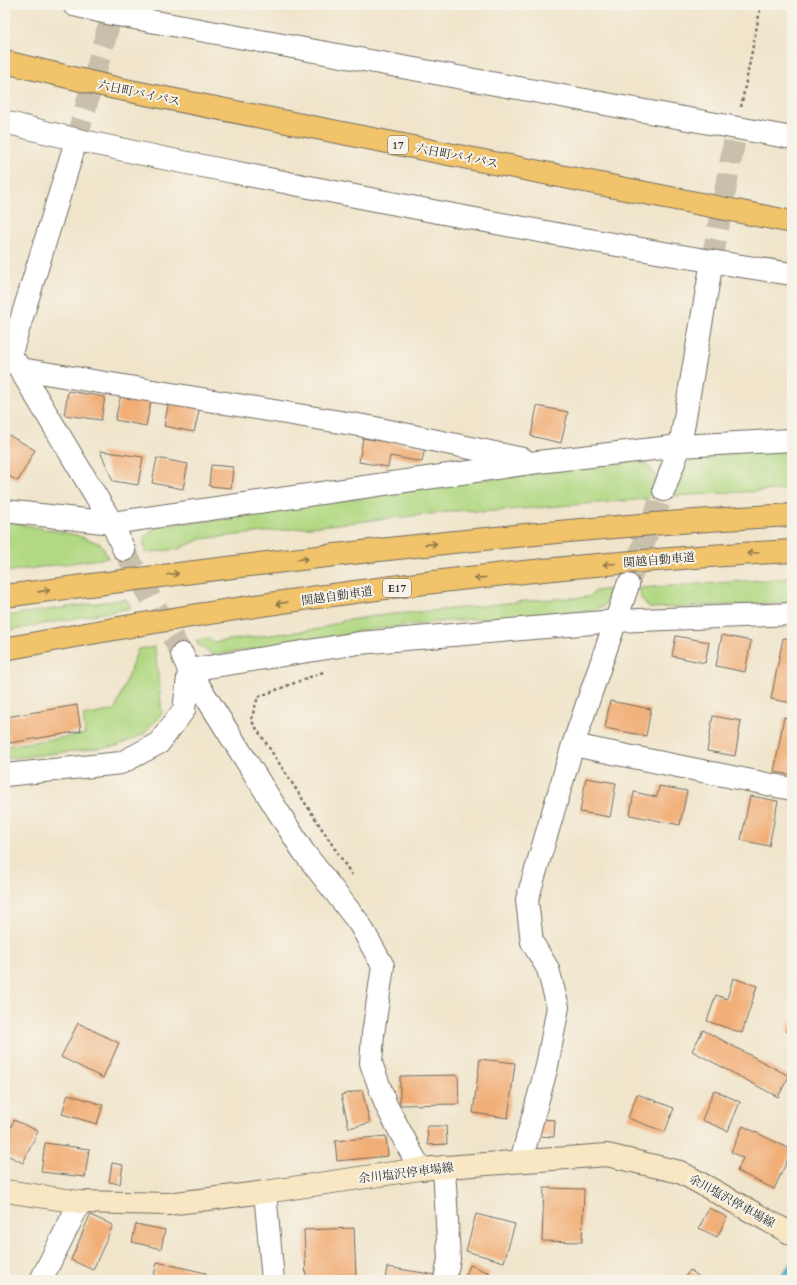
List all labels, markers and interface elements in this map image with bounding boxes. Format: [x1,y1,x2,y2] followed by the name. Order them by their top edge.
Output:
[96,76,182,110] street label: 六日町バイパス
[388,136,408,154] road number: 17
[414,140,500,172] street label: 六日町バイパス
[424,541,437,548] one-way arrow
[622,549,696,571] street label: 関越自動車道
[747,550,760,557] one-way arrow
[295,555,308,562] one-way arrow
[603,561,616,568] one-way arrow
[166,570,179,578] one-way arrow
[474,574,487,581] one-way arrow
[383,579,411,597] road number: E17
[300,583,374,609] street label: 関越自動車道
[37,587,50,595] one-way arrow
[276,599,289,607] one-way arrow
[357,1159,455,1187] street label: 余川塩沢停車場線
[686,1171,778,1231] street label: 余川塩沢停車場線

